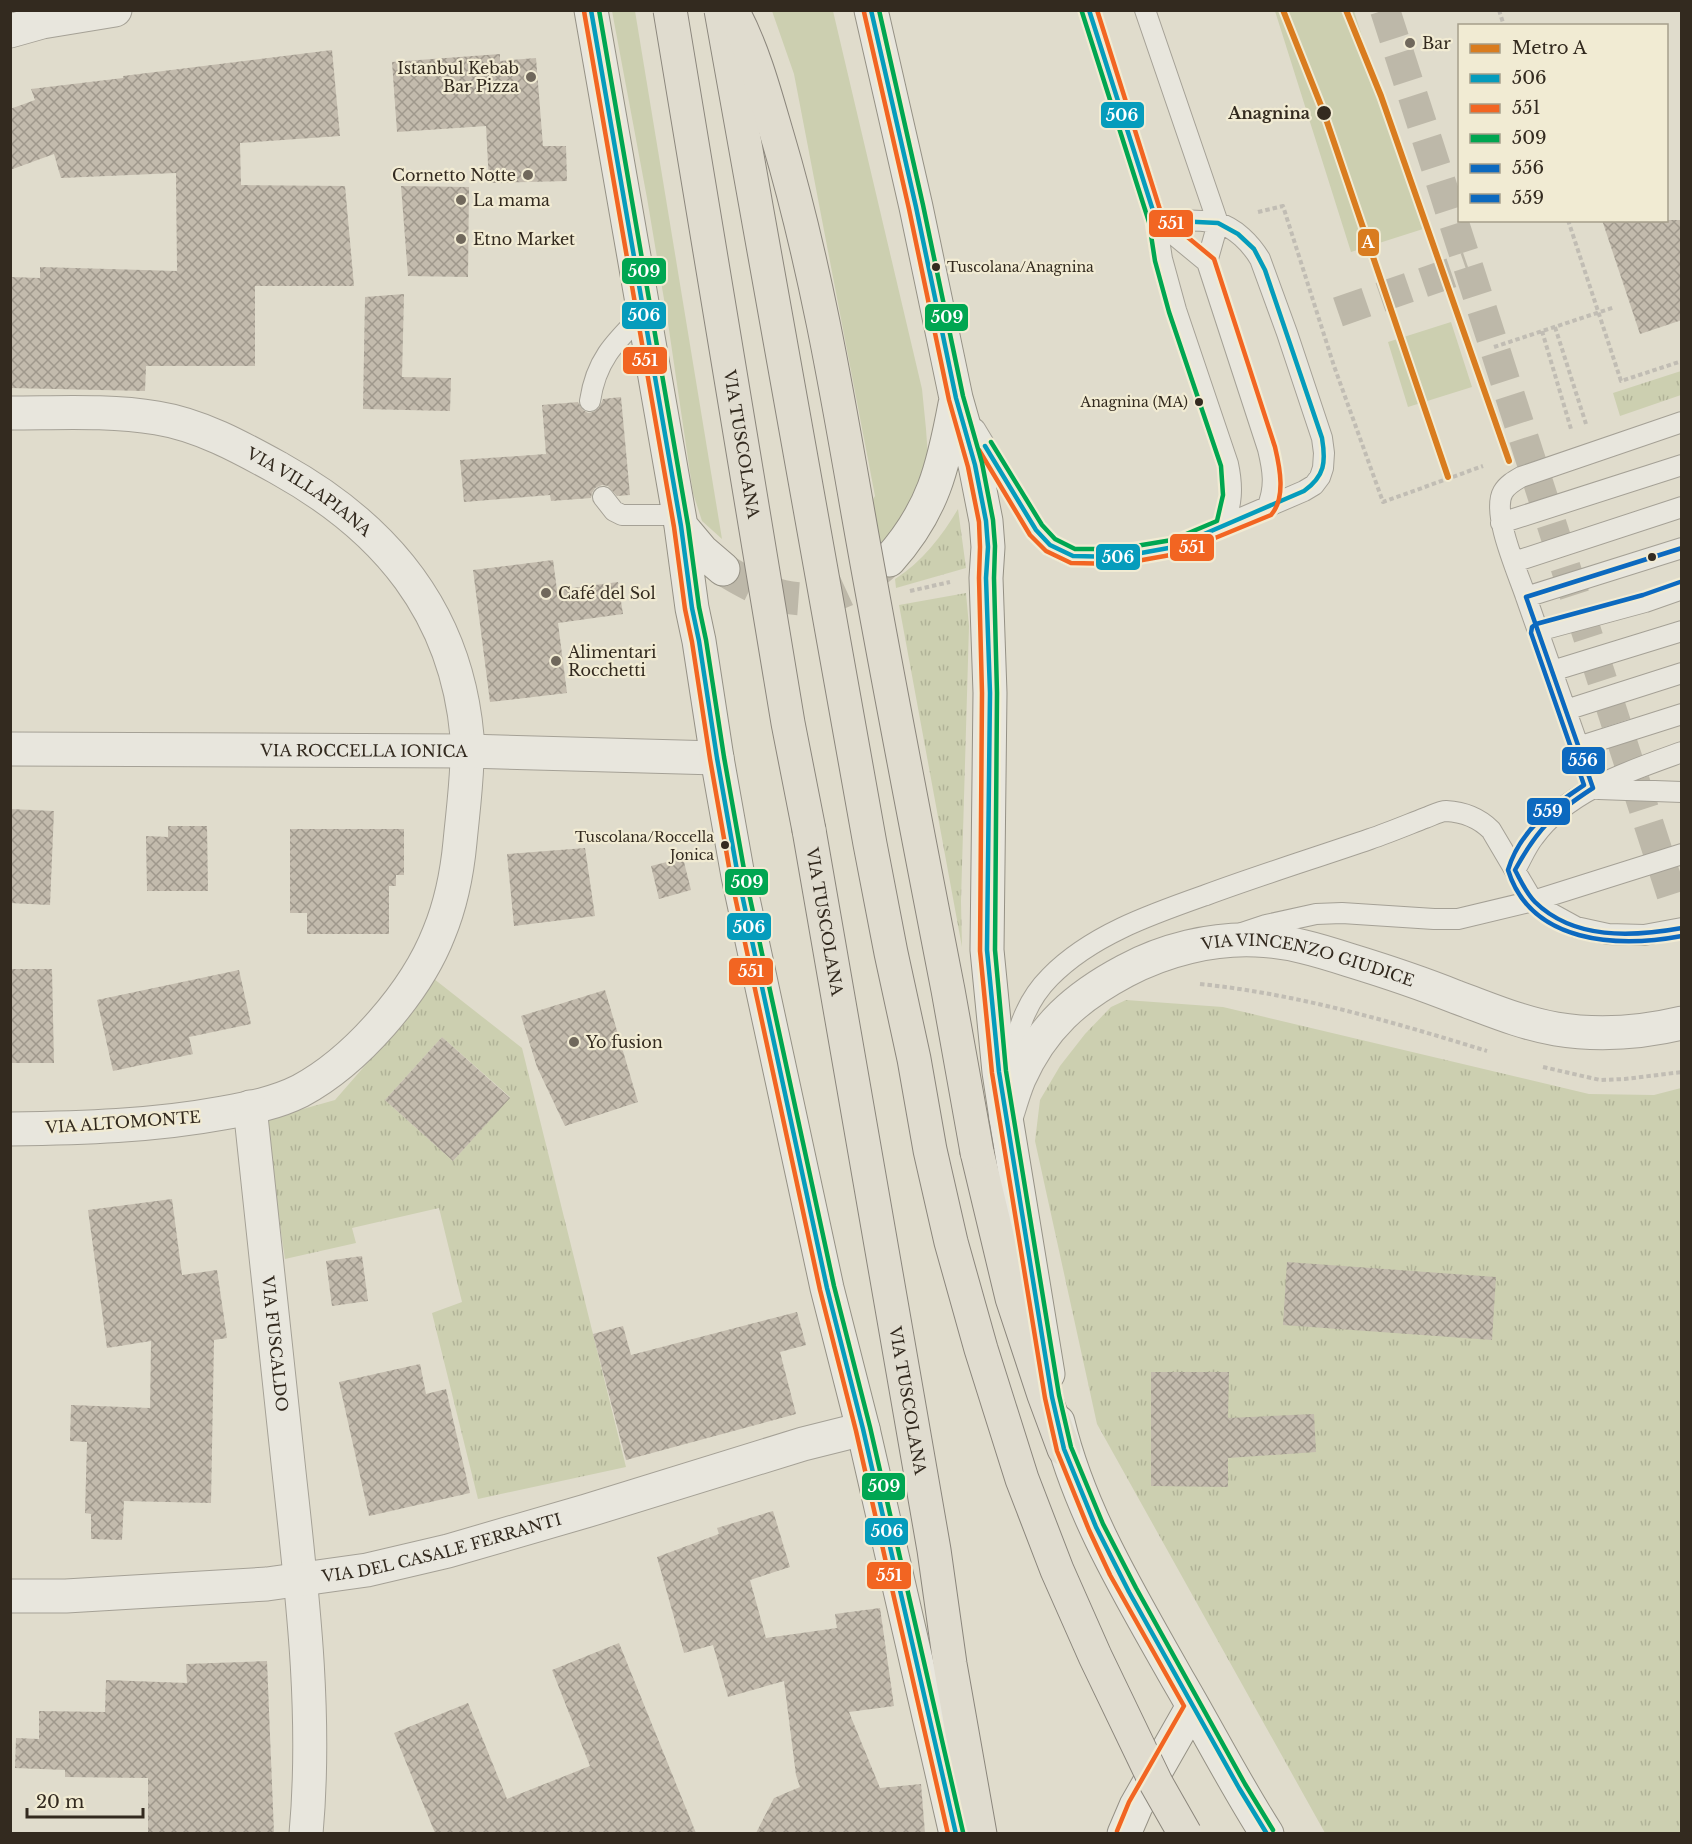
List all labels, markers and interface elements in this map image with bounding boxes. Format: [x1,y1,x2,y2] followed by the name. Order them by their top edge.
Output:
[1458,24,1668,222] legend
[1422,33,1451,53] place label: Bar
[1403,36,1417,50] marker: Bar
[1512,37,1588,59] text: Metro A
[397,58,519,96] place label: Istanbul Kebab Bar Pizza
[1512,67,1547,89] text: 506
[524,70,538,84] marker: Istanbul Kebab Bar Pizza
[1512,97,1540,119] text: 551
[1100,101,1145,129] line badge: 506
[1227,103,1310,123] place label: Anagnina
[1315,104,1333,122] marker: Anagnina
[1106,105,1138,125] text: 506
[1512,127,1547,149] text: 509
[1512,157,1544,179] text: 556
[392,165,516,185] place label: Cornetto Notte
[521,168,535,182] marker: Cornetto Notte
[1512,187,1544,209] text: 559
[473,190,550,210] place label: La mama
[454,193,468,207] marker: La mama
[1148,209,1194,238] line badge: 551
[1158,213,1184,233] text: 551
[1357,228,1380,257] line badge: A
[473,229,575,249] place label: Etno Market
[454,232,468,246] marker: Etno Market
[1361,232,1376,252] text: A
[621,257,667,285] line badge: 509
[947,258,1094,276] place label: Tuscolana/Anagnina
[628,261,660,281] text: 509
[930,261,942,273] marker: Tuscolana/Anagnina
[621,301,667,330] line badge: 506
[924,303,969,332] line badge: 509
[628,305,660,325] text: 506
[931,307,963,327] text: 509
[622,346,668,375] line badge: 551
[632,350,658,370] text: 551
[720,367,764,520] street label: VIA TUSCOLANA
[1079,393,1188,411] place label: Anagnina (MA)
[1193,396,1205,408] marker: Anagnina (MA)
[243,442,376,541] street label: VIA VILLAPIANA
[1169,533,1215,562] line badge: 551
[1179,537,1205,557] text: 551
[1095,543,1141,571] line badge: 506
[1102,547,1134,567] text: 506
[1646,551,1658,563] unlabelled marker
[558,583,656,603] place label: Café del Sol
[539,586,553,600] marker: Café del Sol
[567,642,657,680] place label: Alimentari Rocchetti
[549,654,563,668] marker: Alimentari Rocchetti
[259,740,468,761] street label: VIA ROCCELLA IONICA
[1561,746,1606,775] line badge: 556
[1568,750,1598,770] text: 556
[1526,797,1571,826] line badge: 559
[1533,801,1563,821] text: 559
[575,828,714,864] place label: Tuscolana/Roccella Jonica
[719,839,731,851] marker: Tuscolana/Roccella Jonica
[802,845,848,998] street label: VIA TUSCOLANA
[724,868,769,896] line badge: 509
[731,872,763,892] text: 509
[726,912,772,941] line badge: 506
[733,917,765,937] text: 506
[1199,930,1417,991] street label: VIA VINCENZO GIUDICE
[728,957,774,986] line badge: 551
[738,961,764,981] text: 551
[585,1032,663,1052] place label: Yo fusion
[567,1035,581,1049] marker: Yo fusion
[44,1107,201,1137] street label: VIA ALTOMONTE
[258,1274,292,1413] street label: VIA FUSCALDO
[885,1324,931,1477] street label: VIA TUSCOLANA
[861,1472,906,1501] line badge: 509
[868,1476,900,1496] text: 509
[320,1509,564,1586] street label: VIA DEL CASALE FERRANTI
[864,1517,909,1546] line badge: 506
[871,1521,903,1541] text: 506
[866,1561,912,1590] line badge: 551
[876,1565,902,1585] text: 551
[27,1781,142,1819] scale bar
[36,1791,84,1813] text: 20 m

